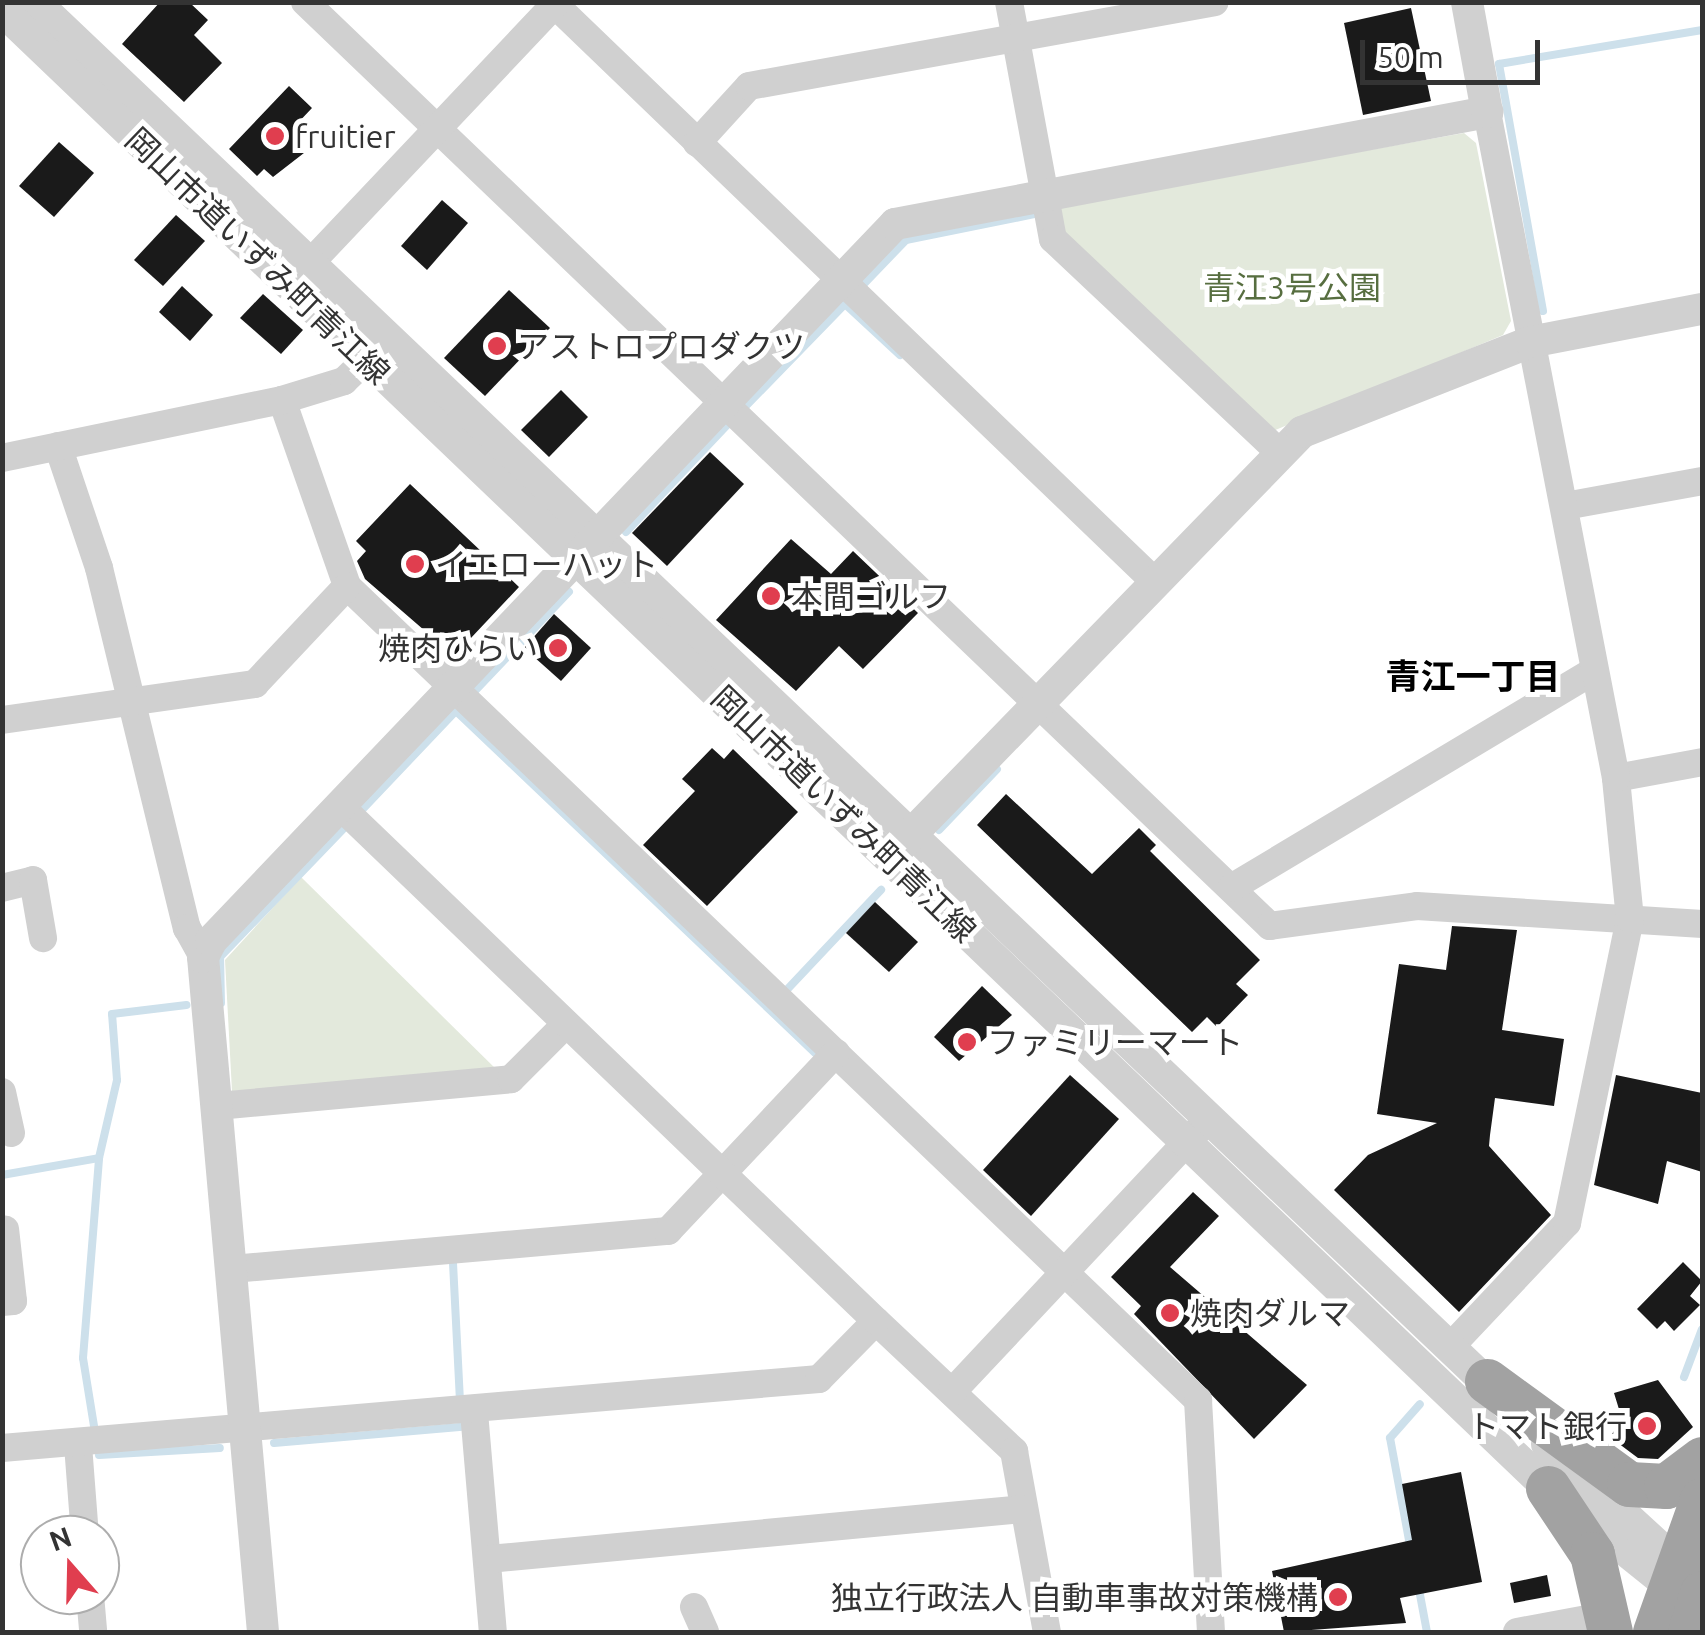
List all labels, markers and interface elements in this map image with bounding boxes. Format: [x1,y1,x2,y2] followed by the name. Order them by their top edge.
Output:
[1365,20,1545,82] scale bar
[1377,40,1444,74] text: 50 m
[295,117,396,155] place label: fruitier
[118,120,398,392] street label: 岡山市道いずみ町青江線
[264,125,286,147] marker: fruitier
[1203,268,1381,306] park label: 青江3号公園
[517,327,805,365] place label: アストロプロダクツ
[486,335,508,357] marker: アストロプロダクツ
[435,545,659,583] place label: イエローハット
[404,553,426,575] marker: イエローハット
[791,577,951,615] place label: 本間ゴルフ
[760,585,782,607] marker: 本間ゴルフ
[378,629,538,667] place label: 焼肉ひらい
[547,637,569,659] marker: 焼肉ひらい
[1386,655,1560,697] district label: 青江一丁目
[704,678,984,950] street label: 岡山市道いずみ町青江線
[987,1023,1243,1061] place label: ファミリーマート
[956,1031,978,1053] marker: ファミリーマート
[1190,1294,1350,1332] place label: 焼肉ダルマ
[1159,1302,1181,1324] marker: 焼肉ダルマ
[1467,1407,1627,1445] place label: トマト銀行
[1636,1415,1658,1437] marker: トマト銀行
[20,1515,120,1615] north arrow
[45,1520,75,1556] text: N
[831,1578,1318,1616] place label: 独立行政法人 自動車事故対策機構
[1327,1586,1349,1608] marker: 独立行政法人 自動車事故対策機構

